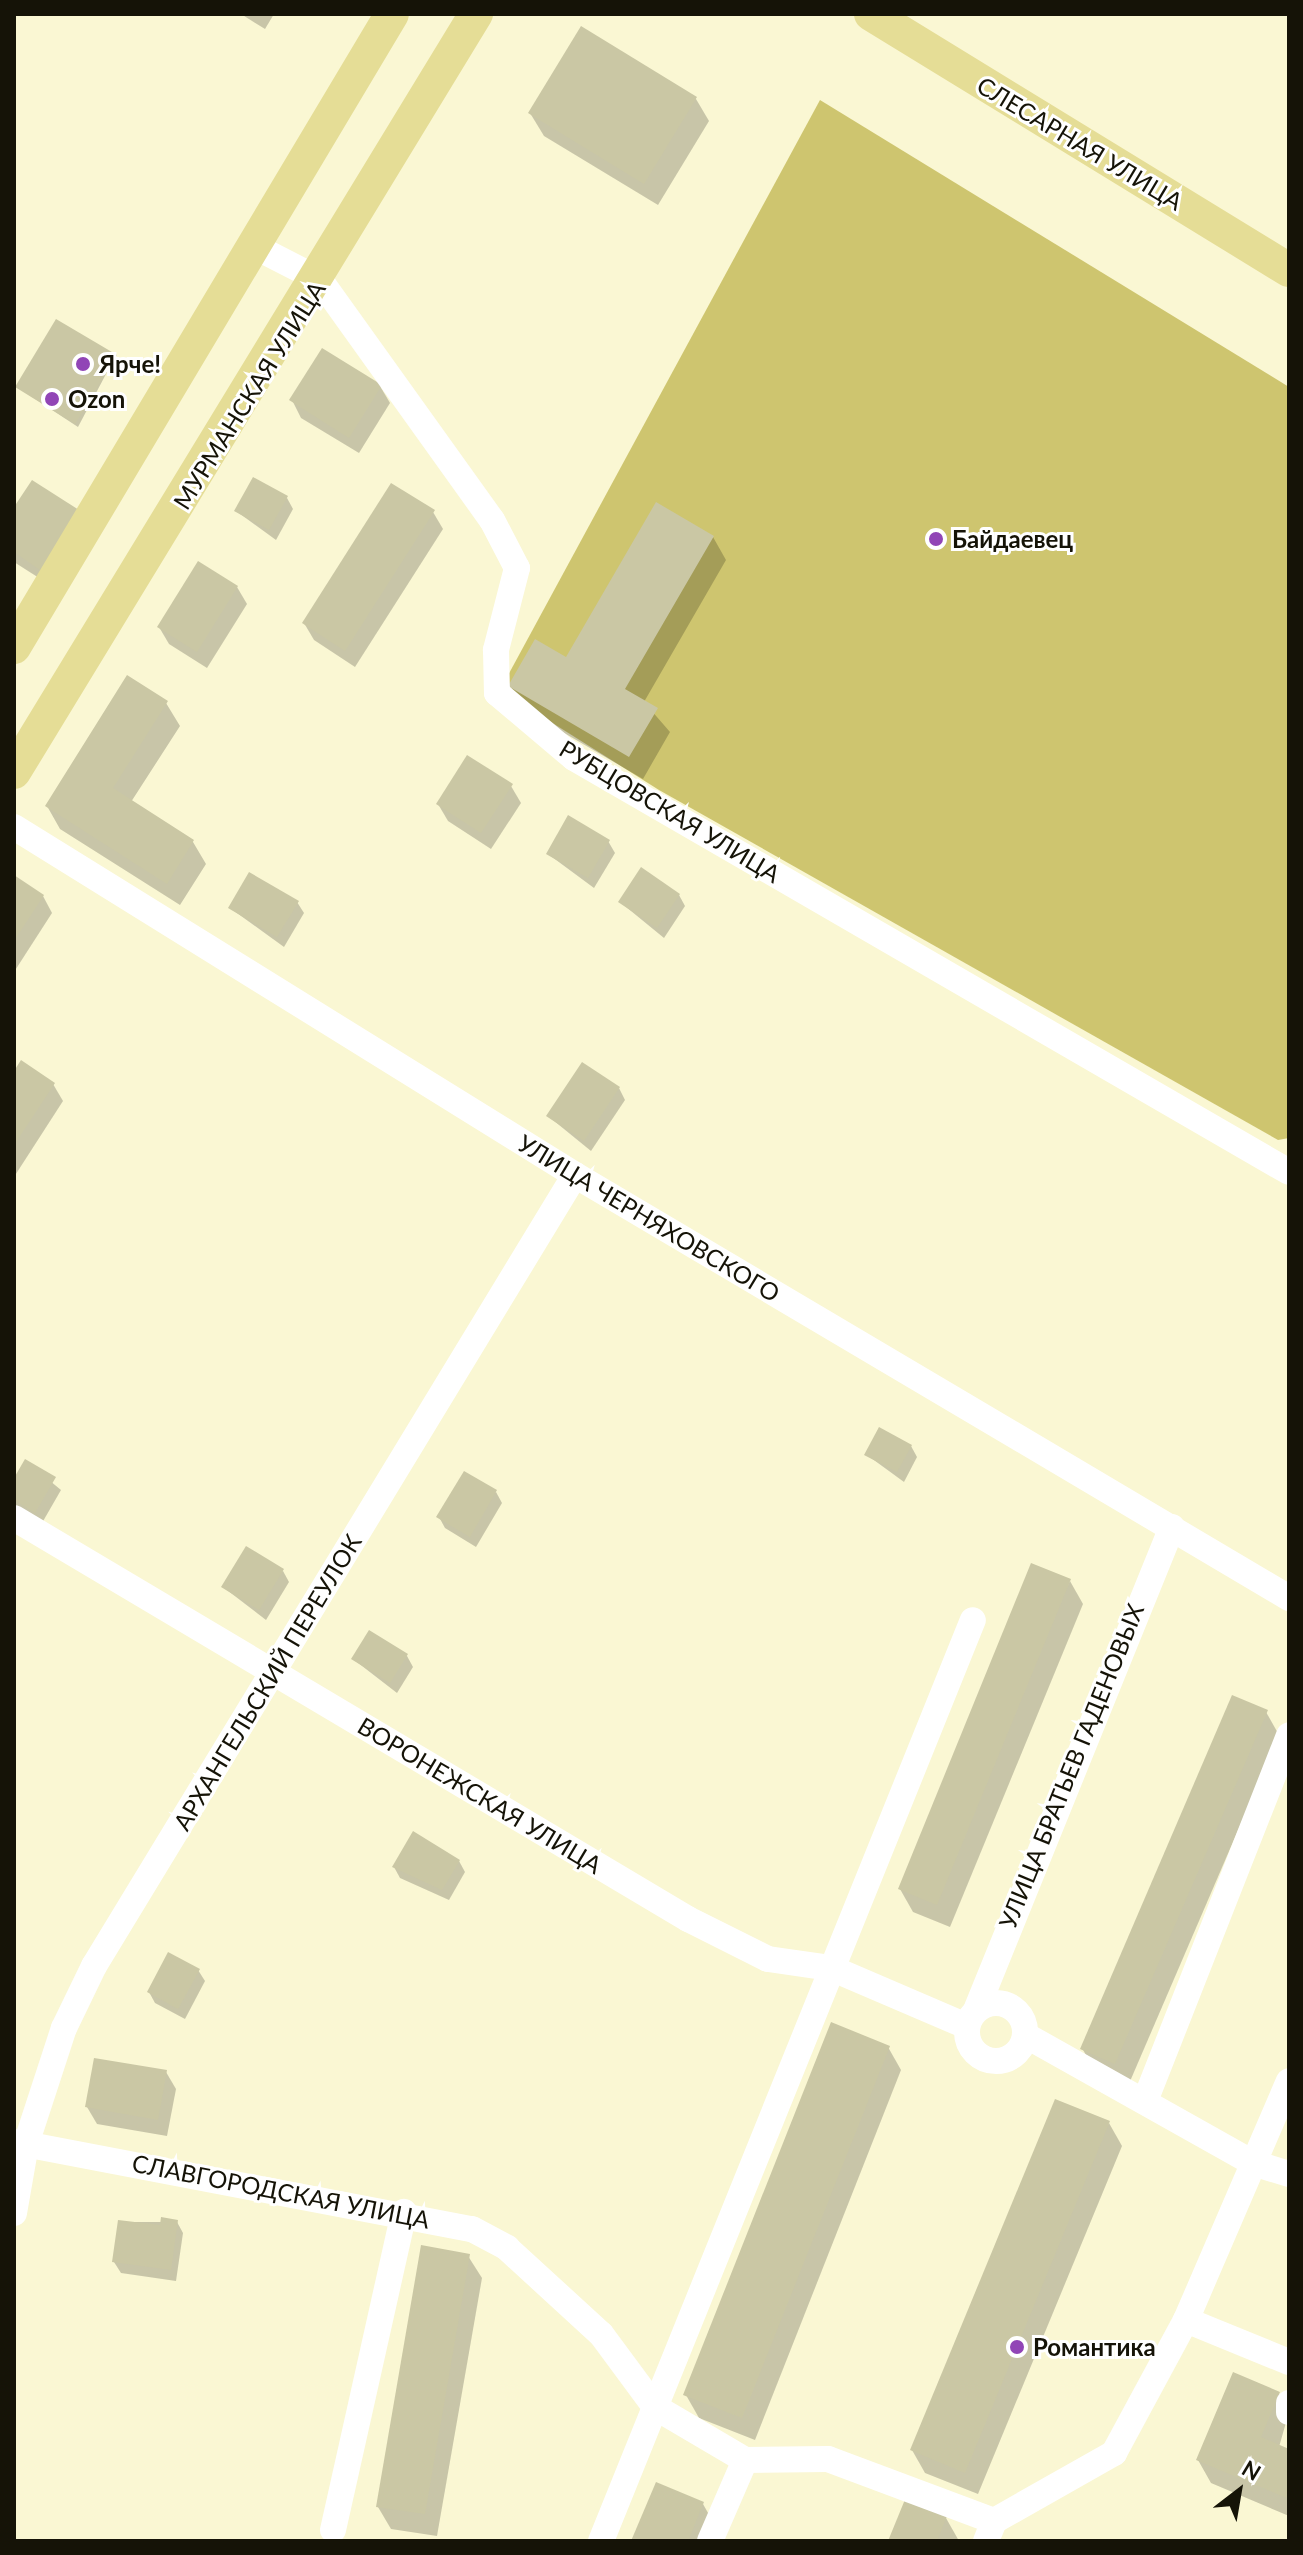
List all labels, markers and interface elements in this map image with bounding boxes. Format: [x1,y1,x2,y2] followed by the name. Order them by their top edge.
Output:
[972,70,1188,216] street label: СЛЕСАРНАЯ УЛИЦА
[167,276,331,514] street label: МУРМАНСКАЯ УЛИЦА
[99,350,161,378] place label: Ярче!
[74,355,92,373] marker: Ярче!
[68,385,125,413] place label: Ozon
[43,390,61,408] marker: Ozon
[952,525,1073,553] place label: Байдаевец
[927,530,945,548] marker: Байдаевец
[555,734,785,888] street label: РУБЦОВСКАЯ УЛИЦА
[513,1128,785,1308] street label: УЛИЦА ЧЕРНЯХОВСКОГО
[167,1529,367,1835] street label: АРХАНГЕЛЬСКИЙ ПЕРЕУЛОК
[993,1599,1149,1933] street label: УЛИЦА БРАТЬЕВ ГАДЕНОВЫХ
[353,1711,607,1879] street label: ВОРОНЕЖСКАЯ УЛИЦА
[130,2148,432,2234] street label: СЛАВГОРОДСКАЯ УЛИЦА
[1033,2333,1156,2361] place label: Романтика
[1008,2338,1026,2356] marker: Романтика
[1199,2451,1279,2531] north arrow
[1237,2454,1266,2486] text: N

